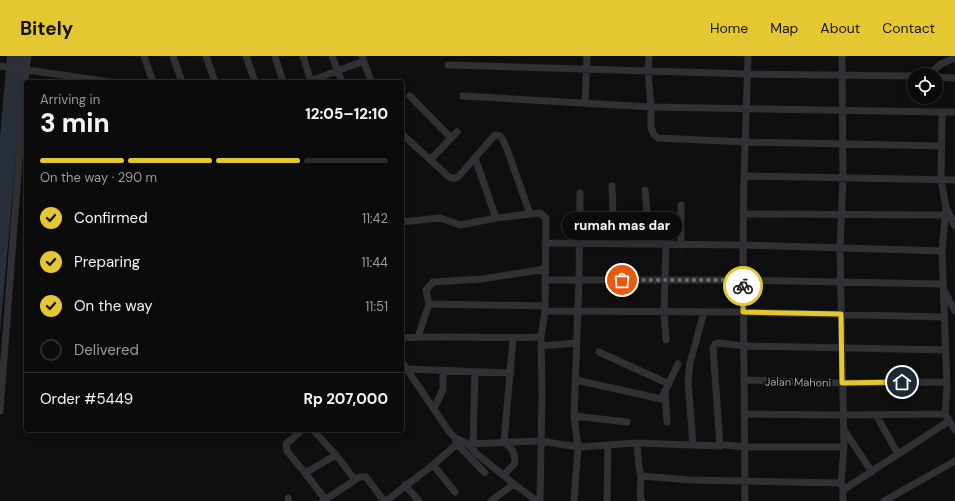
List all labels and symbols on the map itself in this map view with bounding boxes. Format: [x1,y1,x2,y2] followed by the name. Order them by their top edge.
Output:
[562,212,682,240] callout: rumah mas dar
[605,263,639,297] pin
[723,266,763,306] courier
[885,365,919,399] pin
[765,374,831,390] street label: Jalan Mahoni

